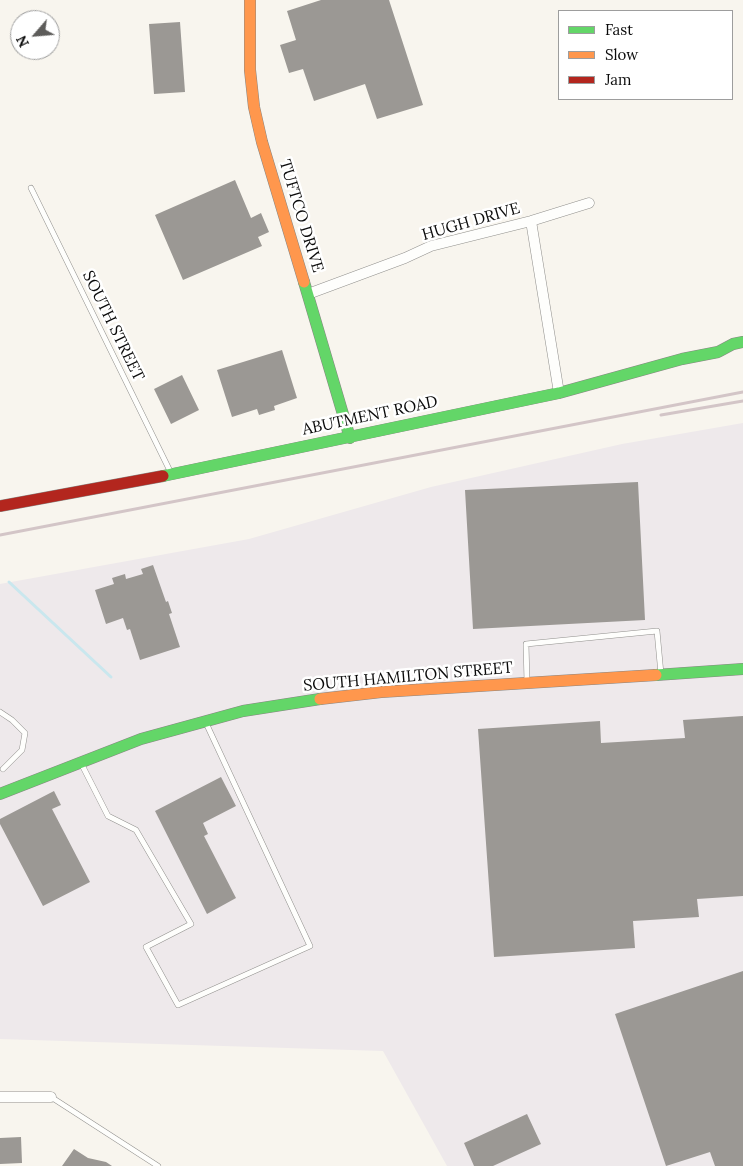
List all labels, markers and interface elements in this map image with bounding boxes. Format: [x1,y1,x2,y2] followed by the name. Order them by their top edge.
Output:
[10,10,60,60] north arrow
[558,10,733,100] legend
[605,20,633,39] text: Fast
[12,32,33,50] text: N
[605,45,638,64] text: Slow
[605,70,632,89] text: Jam
[275,157,327,275] street label: TUFTCO DRIVE
[420,199,522,245] street label: HUGH DRIVE
[78,268,148,384] street label: SOUTH STREET
[301,392,439,440] street label: ABUTMENT ROAD
[302,658,514,696] street label: SOUTH HAMILTON STREET

